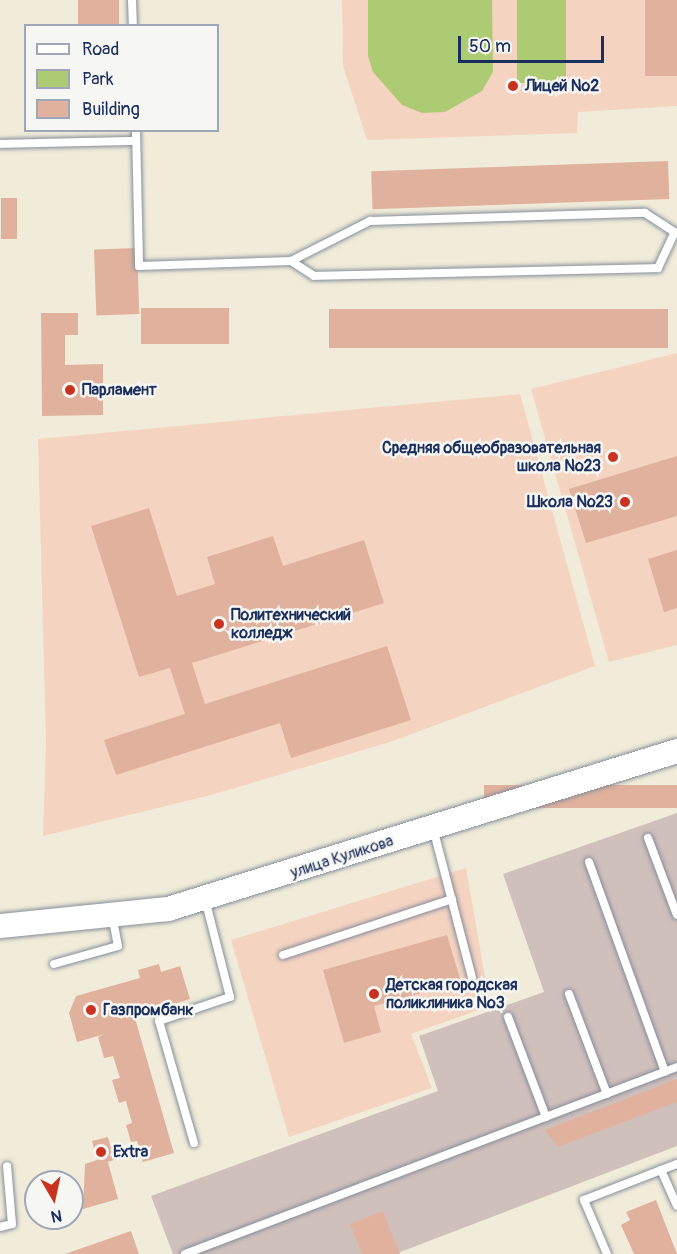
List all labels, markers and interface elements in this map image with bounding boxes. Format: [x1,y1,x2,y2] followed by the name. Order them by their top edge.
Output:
[24,24,219,132] legend
[461,24,606,62] scale bar
[469,35,511,58] text: 50 m
[82,38,119,61] text: Road
[82,68,114,91] text: Park
[525,76,599,96] place label: Лицей №2
[506,79,520,93] marker: Лицей №2
[82,98,140,121] text: Building
[82,380,157,400] place label: Парламент
[63,383,77,397] marker: Парламент
[382,438,601,476] place label: Средняя общеобразовательная школа №23
[606,450,620,464] marker: Средняя общеобразовательная школа №23
[527,492,613,512] place label: Школа №23
[618,495,632,509] marker: Школа №23
[231,605,351,643] place label: Политехнический колледж
[212,617,226,631] marker: Политехнический колледж
[288,831,396,883] street label: улица Куликова
[386,975,517,1013] place label: Детская городская поликлиника №3
[367,987,381,1001] marker: Детская городская поликлиника №3
[103,1000,194,1020] place label: Газпромбанк
[84,1003,98,1017] marker: Газпромбанк
[113,1142,148,1162] place label: Extra
[94,1145,108,1159] marker: Extra
[24,1170,84,1230] north arrow
[50,1205,63,1227] text: N

